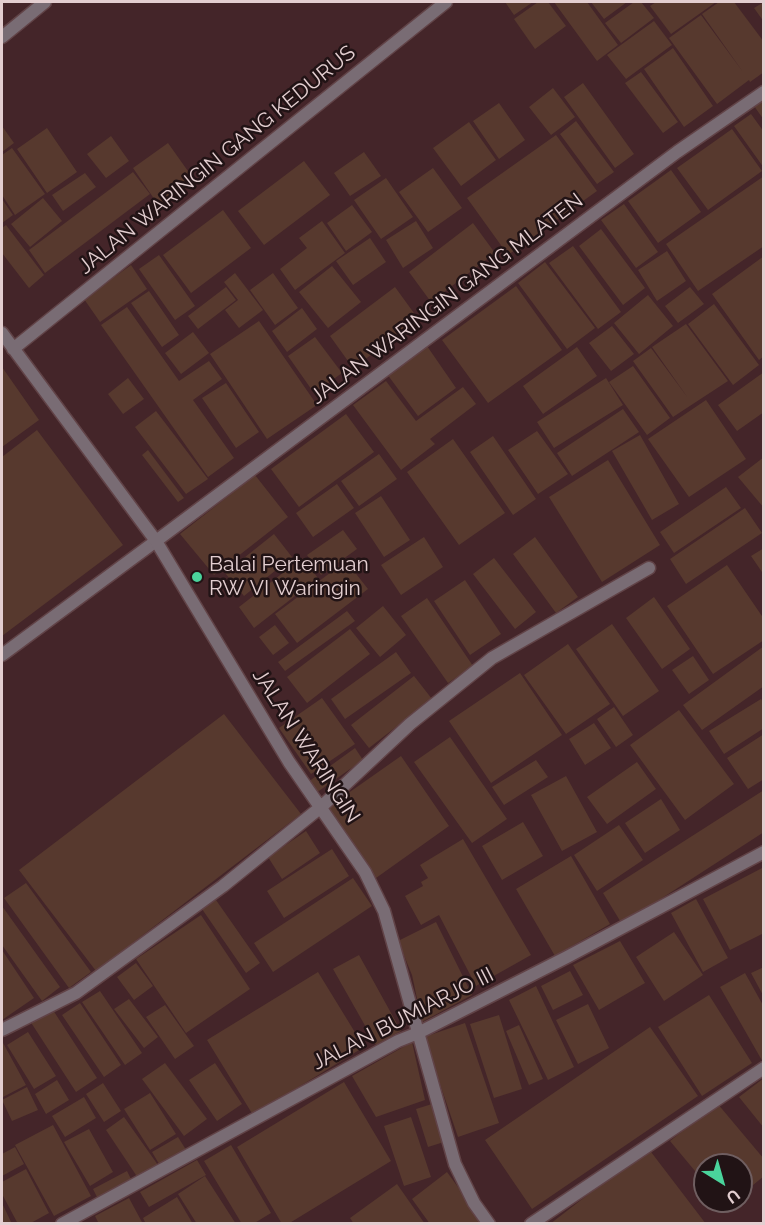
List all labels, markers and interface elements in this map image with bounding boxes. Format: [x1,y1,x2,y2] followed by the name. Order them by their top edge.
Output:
[73,40,361,280] street label: JALAN WARINGIN GANG KEDURUS
[306,188,588,410] street label: JALAN WARINGIN GANG MLATEN
[209,552,369,602] place label: Balai Pertemuan RW VI Waringin
[190,570,204,584] marker: Balai Pertemuan RW VI Waringin
[247,664,365,828] street label: JALAN WARINGIN
[308,962,498,1076] street label: JALAN BUMIARJO III
[693,1153,753,1213] north arrow
[722,1185,743,1207] text: U

